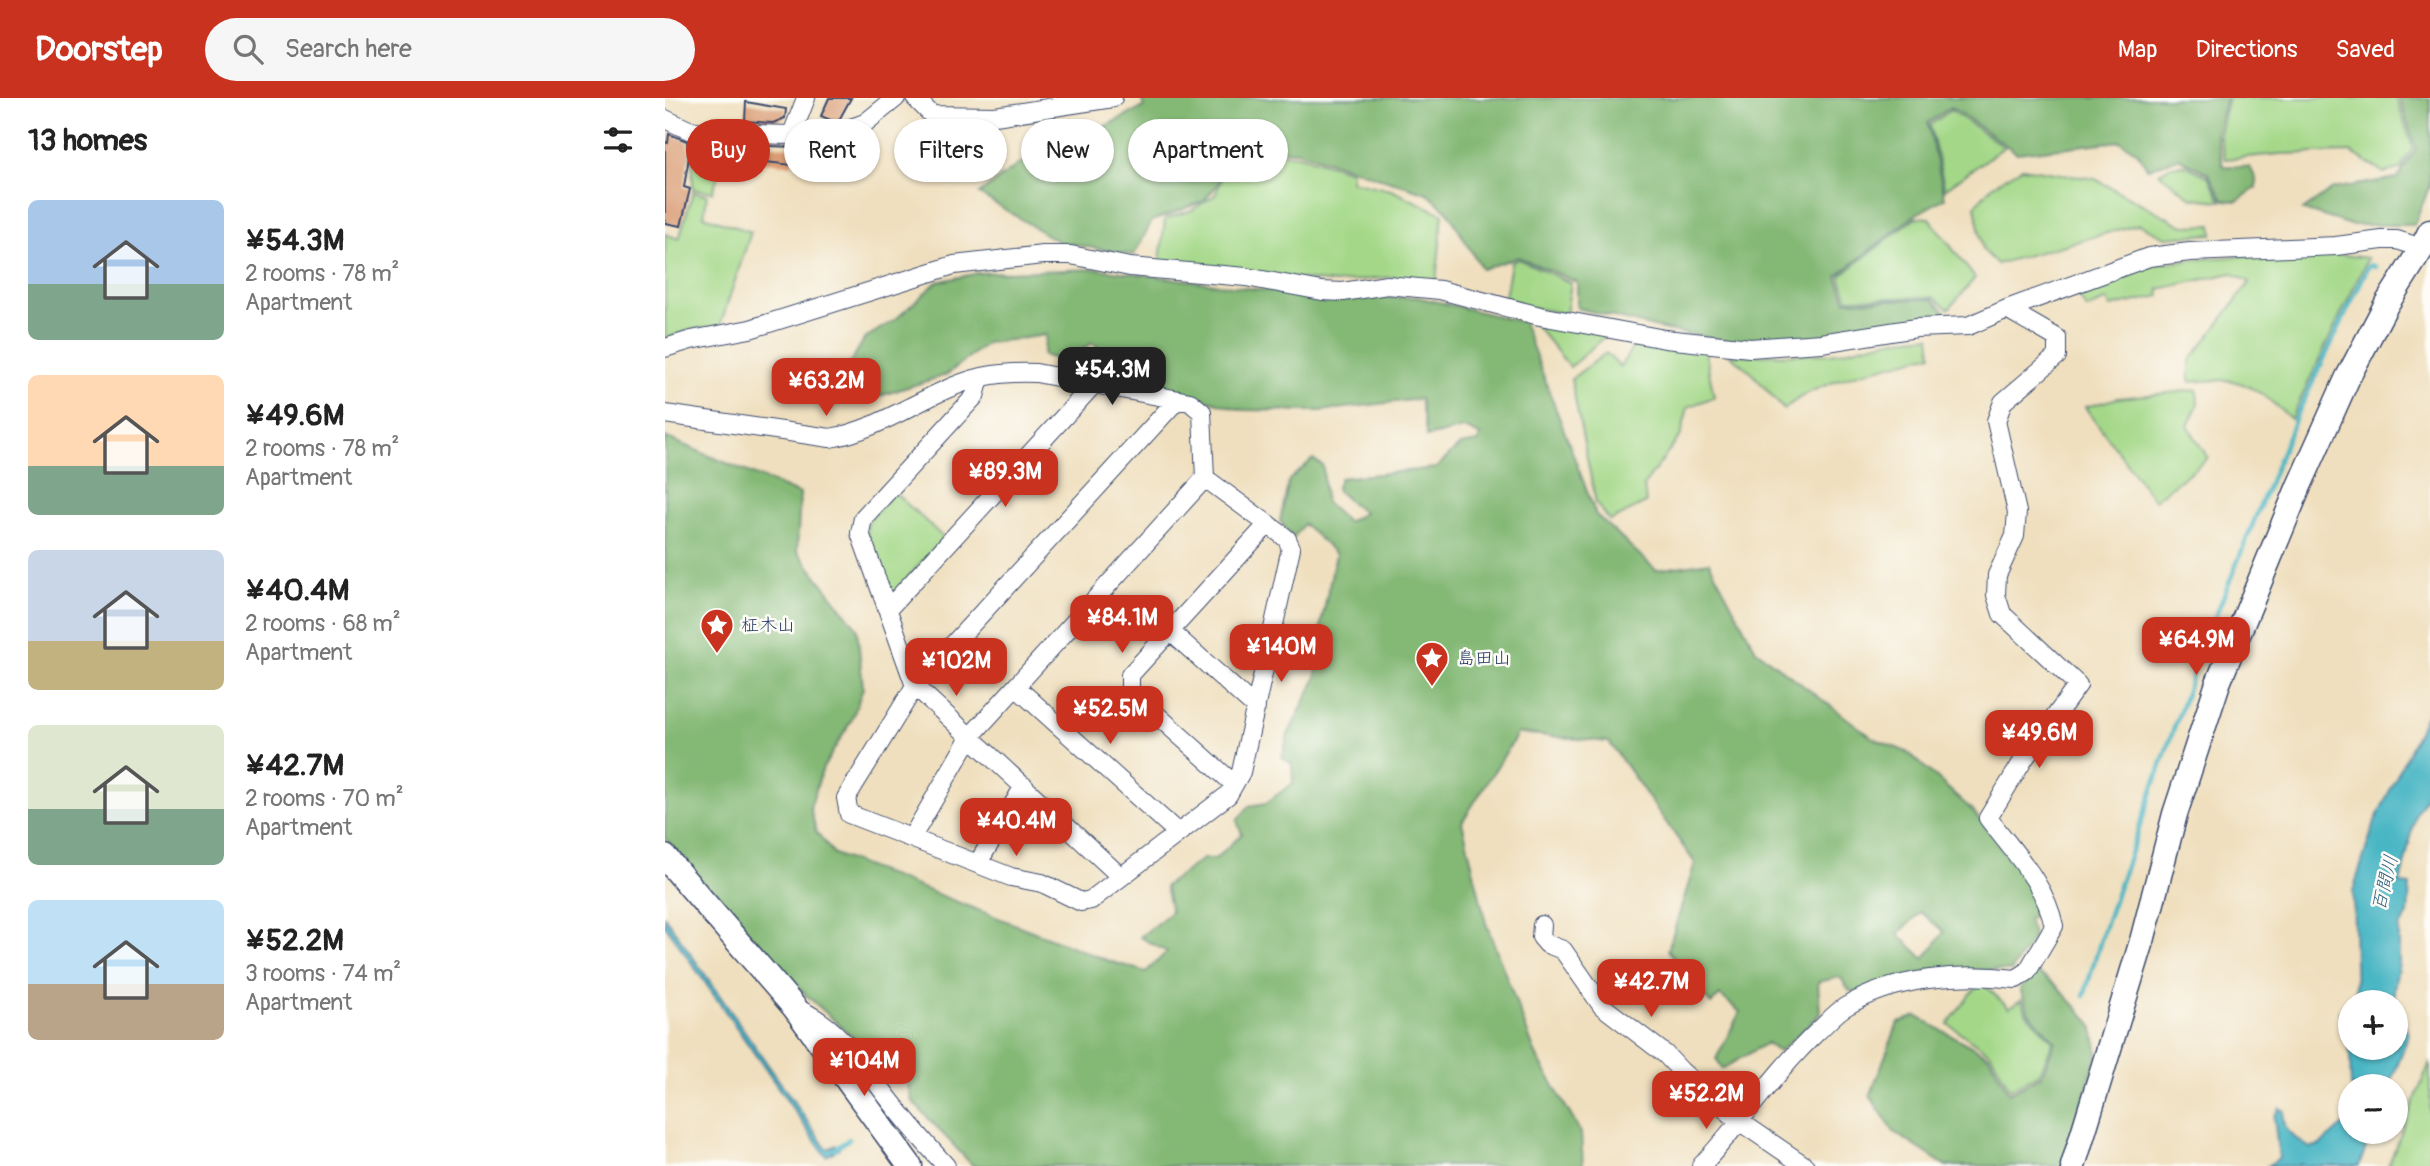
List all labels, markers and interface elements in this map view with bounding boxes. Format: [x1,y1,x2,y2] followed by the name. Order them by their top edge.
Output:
[205,18,695,81] search box
[35,29,163,70] text: Doorstep
[229,30,267,68] icon: search
[285,33,412,65] text: Search here
[2118,35,2158,64] text: Map
[2196,35,2297,64] text: Directions
[2335,35,2395,64] text: Saved
[686,119,770,182] chip: Buy
[784,119,880,182] chip: Rent
[894,119,1007,182] chip: Filters
[1021,119,1114,182] chip: New
[1128,119,1288,182] chip: Apartment
[599,121,637,159] icon: filters
[28,122,147,159] text: 13 homes
[245,222,344,259] text: ¥54.3M
[84,228,168,312] icon: home
[245,259,399,288] text: 2 rooms · 78 m²
[245,288,352,317] text: Apartment
[1055,348,1169,407] pin: ¥54.3M
[1074,355,1150,384] text: ¥54.3M
[769,358,883,418] pin: ¥63.2M
[788,366,864,395] text: ¥63.2M
[245,397,344,434] text: ¥49.6M
[84,403,168,487] icon: home
[245,434,399,463] text: 2 rooms · 78 m²
[948,450,1062,509] pin: ¥89.3M
[968,457,1042,486] text: ¥89.3M
[245,463,352,492] text: Apartment
[245,572,349,609] text: ¥40.4M
[84,578,168,662] icon: home
[1065,596,1179,655] pin: ¥84.1M
[1086,603,1158,632] text: ¥84.1M
[698,606,736,655] place icon: 柾木山
[245,609,401,638] text: 2 rooms · 68 m²
[741,614,795,637] place label: 柾木山
[2139,618,2253,677] pin: ¥64.9M
[1232,624,1330,684] pin: ¥140M
[2158,625,2234,654] text: ¥64.9M
[1246,632,1316,661] text: ¥140M
[245,638,352,667] text: Apartment
[907,638,1005,698] pin: ¥102M
[1413,639,1451,688] place icon: 島田山
[921,646,991,675] text: ¥102M
[1457,647,1511,670] place label: 島田山
[1053,686,1167,746] pin: ¥52.5M
[1072,694,1148,723] text: ¥52.5M
[1982,710,2096,770] pin: ¥49.6M
[2001,718,2077,747] text: ¥49.6M
[245,747,344,784] text: ¥42.7M
[84,753,168,837] icon: home
[245,784,404,813] text: 2 rooms · 70 m²
[959,798,1073,858] pin: ¥40.4M
[976,806,1056,835] text: ¥40.4M
[245,813,352,842] text: Apartment
[2366,852,2404,914] water label: 百間川
[245,922,344,959] text: ¥52.2M
[84,928,168,1012] icon: home
[245,959,401,988] text: 3 rooms · 74 m²
[1594,960,1708,1019] pin: ¥42.7M
[1613,967,1689,996] text: ¥42.7M
[245,988,352,1017] text: Apartment
[2338,990,2408,1144] map controls
[2338,990,2408,1060] button: +
[815,1038,913,1098] pin: ¥104M
[829,1046,899,1075] text: ¥104M
[1649,1072,1763,1131] pin: ¥52.2M
[2338,1074,2408,1144] button: −
[1668,1079,1744,1108] text: ¥52.2M

